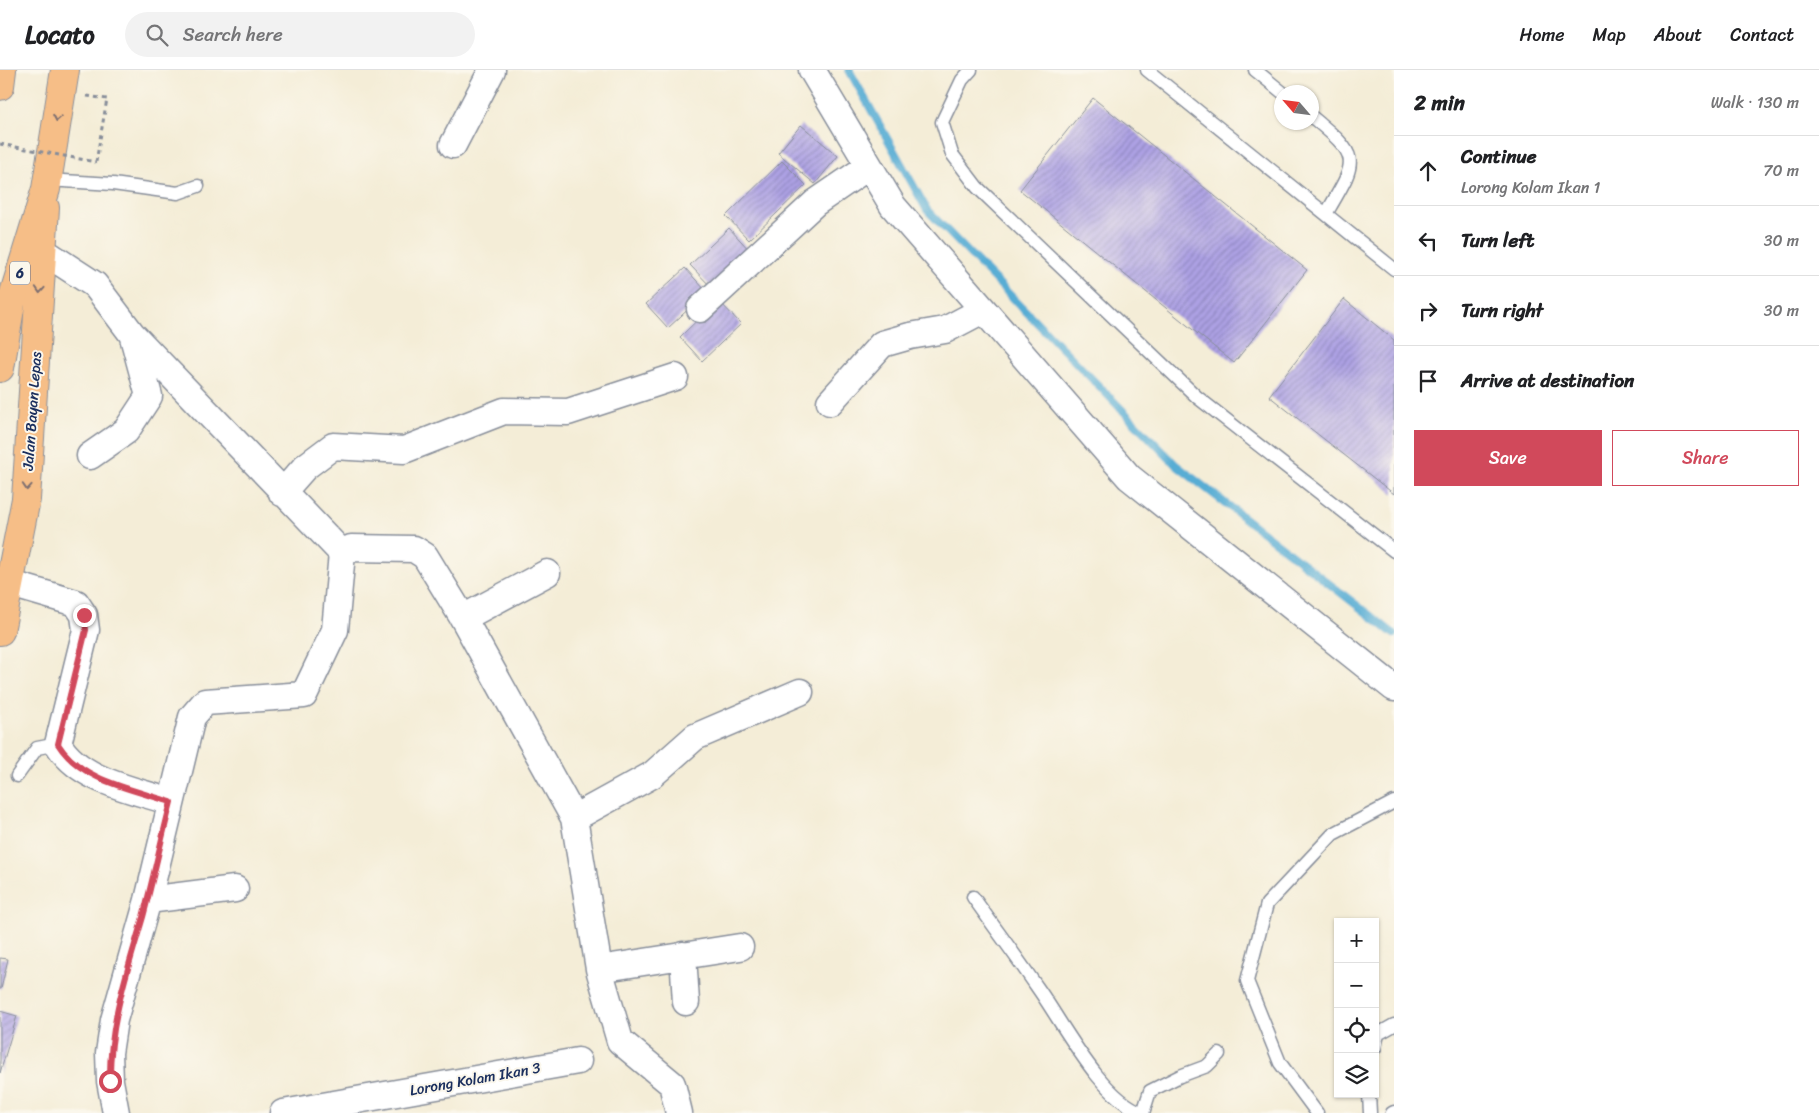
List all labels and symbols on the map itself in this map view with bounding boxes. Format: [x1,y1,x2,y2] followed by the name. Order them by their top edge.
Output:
[1274,85,1319,130] north arrow
[53,114,63,122] one-way arrow
[10,262,30,284] road number: 6
[35,286,46,294] one-way arrow
[15,350,49,472] street label: Jalan Bayan Lepas
[22,483,33,491] one-way arrow
[73,604,96,627] route end
[408,1055,542,1103] street label: Lorong Kolam Ikan 3
[99,1070,122,1093] route start

